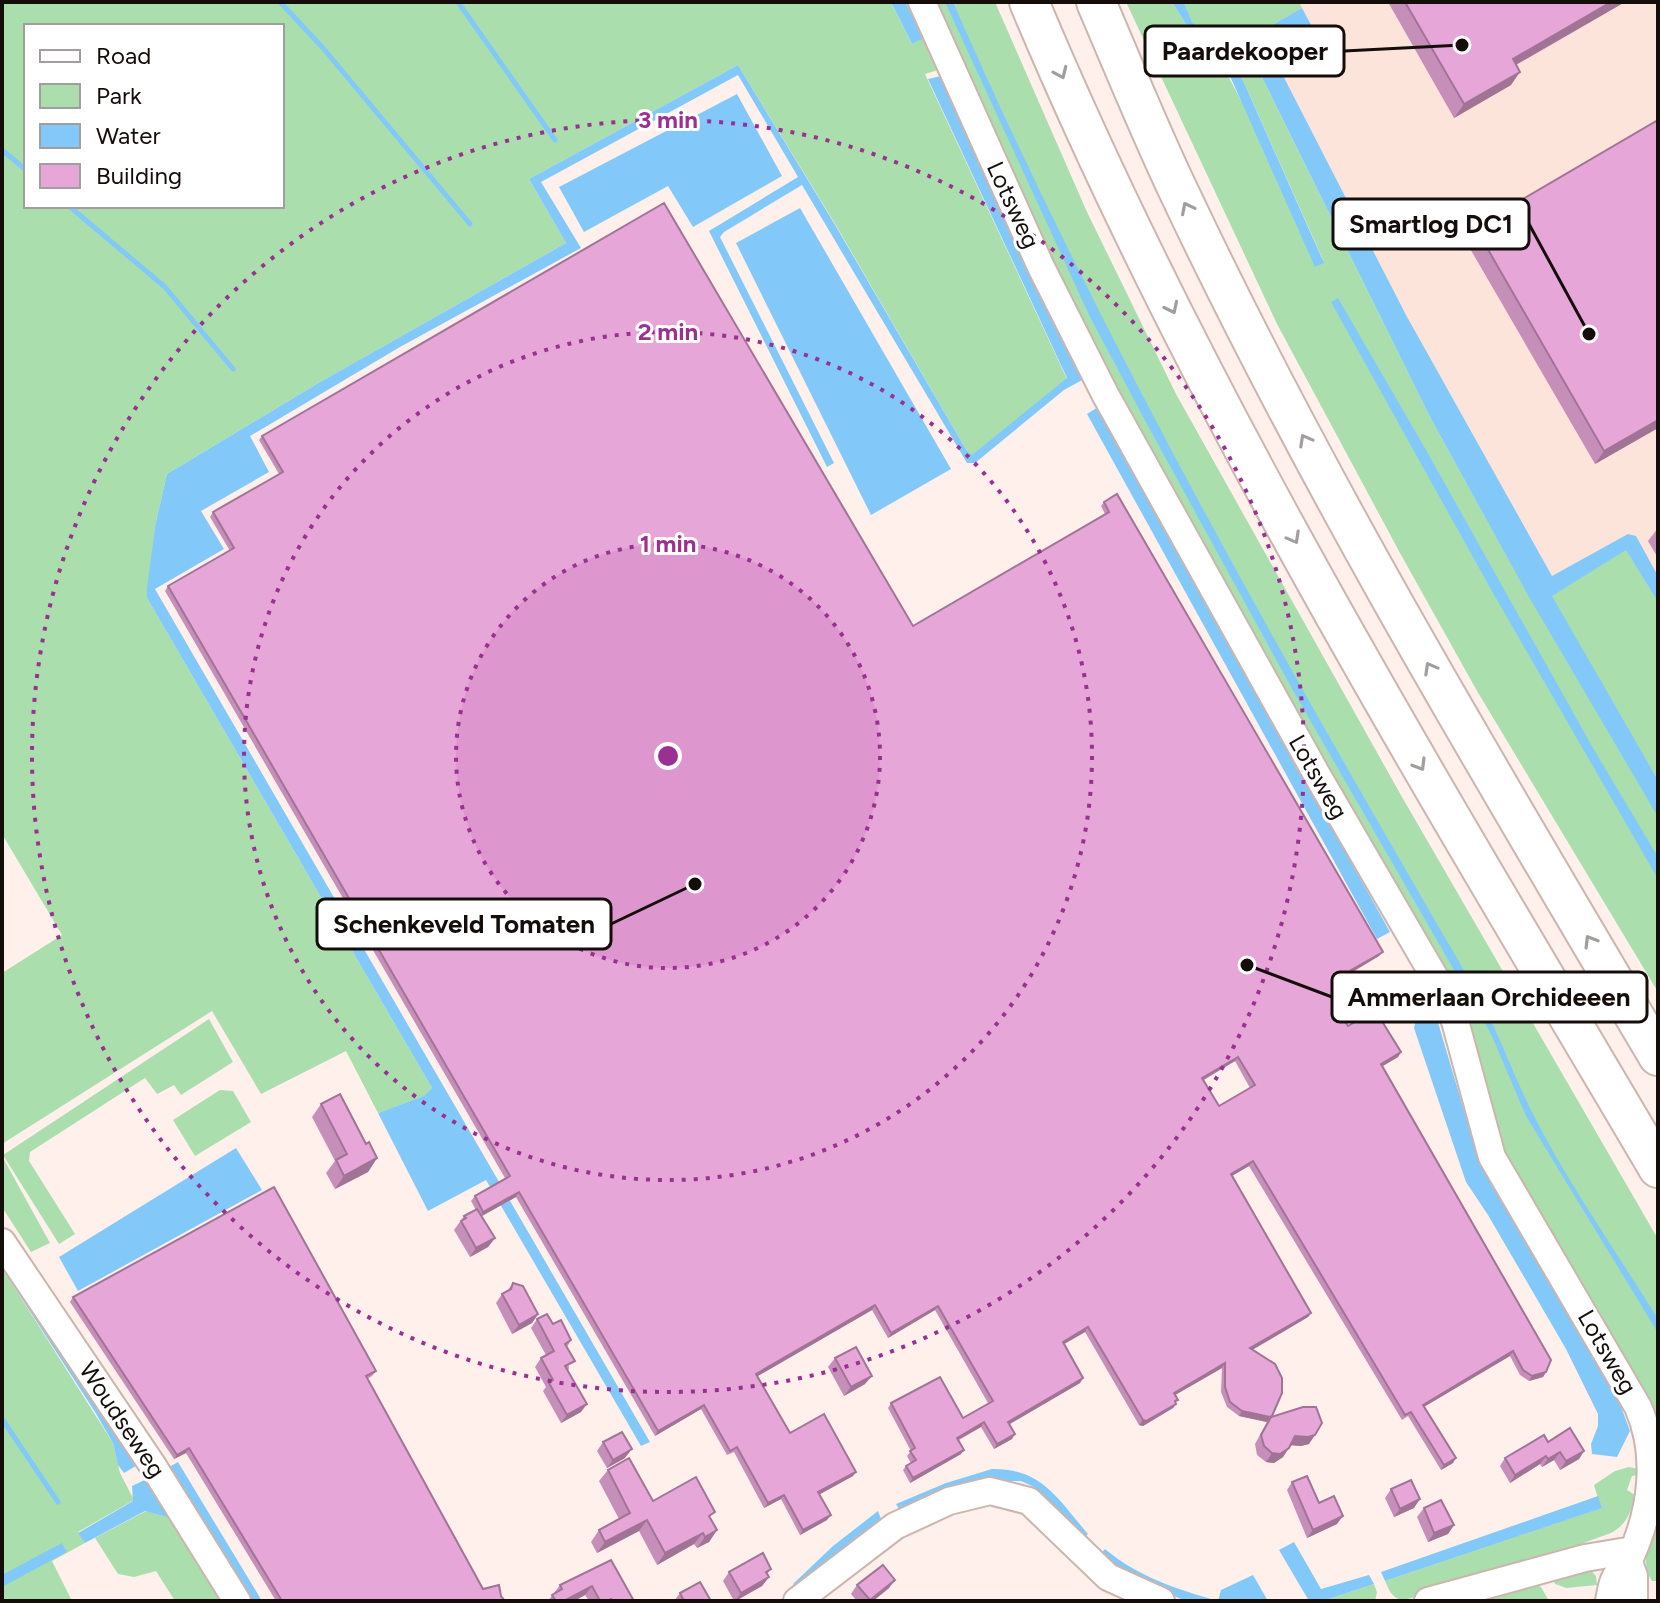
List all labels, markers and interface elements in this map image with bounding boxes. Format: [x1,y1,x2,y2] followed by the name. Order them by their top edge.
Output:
[24,24,284,208] legend
[1145,26,1344,76] callout: Paardekooper
[1162,35,1328,67] text: Paardekooper
[96,41,151,70] text: Road
[1051,65,1067,79] one-way arrow
[96,81,142,110] text: Park
[638,105,698,134] text: 3 min
[96,121,161,150] text: Water
[981,157,1046,253] street label: Lotsweg
[96,161,182,190] text: Building
[1333,199,1529,249] callout: Smartlog DC1
[1181,202,1197,217] one-way arrow
[1349,208,1513,240] text: Smartlog DC1
[1162,300,1178,315] one-way arrow
[638,317,698,346] text: 2 min
[1299,434,1315,449] one-way arrow
[640,529,696,558] text: 1 min
[1284,529,1300,544] one-way arrow
[1424,662,1440,677] one-way arrow
[1283,729,1354,824] street label: Lotsweg
[654,742,682,770] centre of rings
[1410,756,1426,771] one-way arrow
[317,899,611,949] callout: Schenkeveld Tomaten
[333,908,595,940] text: Schenkeveld Tomaten
[1584,935,1600,949] one-way arrow
[1332,972,1647,1022] callout: Ammerlaan Orchideeen
[1348,981,1630,1013] text: Ammerlaan Orchideeen
[1572,1304,1643,1399] street label: Lotsweg
[73,1356,172,1483] street label: Woudseweg

